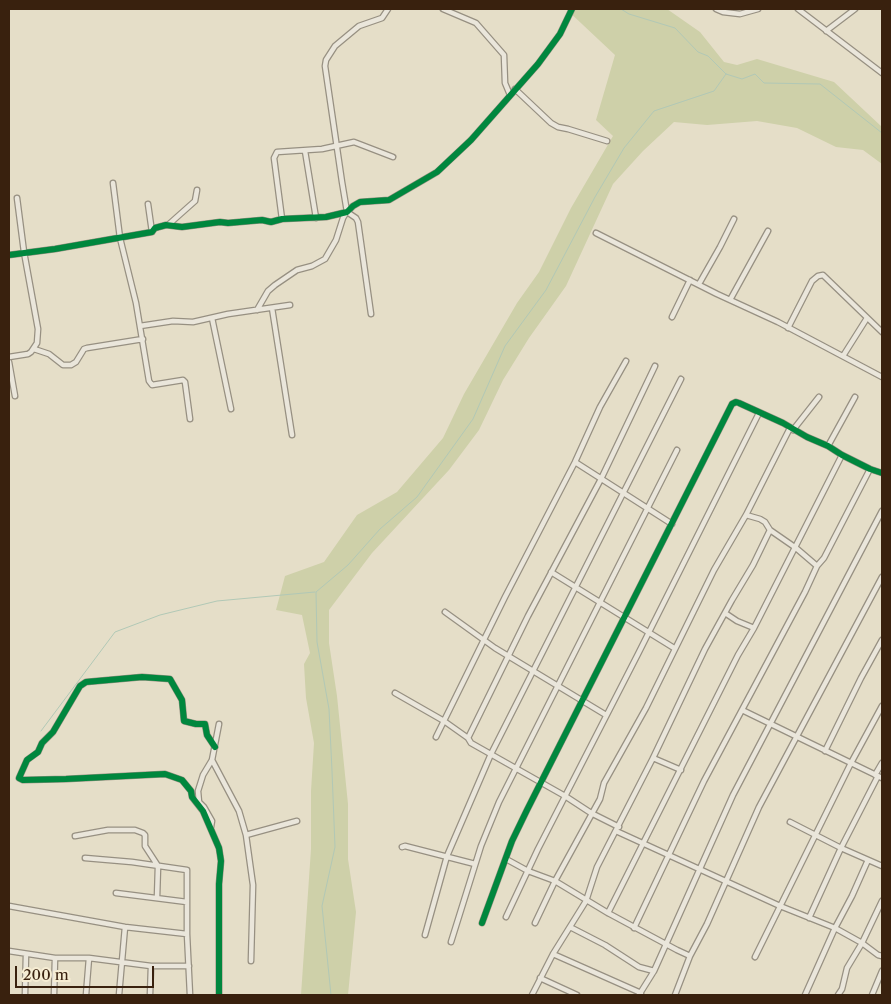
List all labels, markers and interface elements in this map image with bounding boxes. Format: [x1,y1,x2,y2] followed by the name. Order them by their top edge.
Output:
[18,956,156,988] scale bar
[23,965,69,984] text: 200 m

